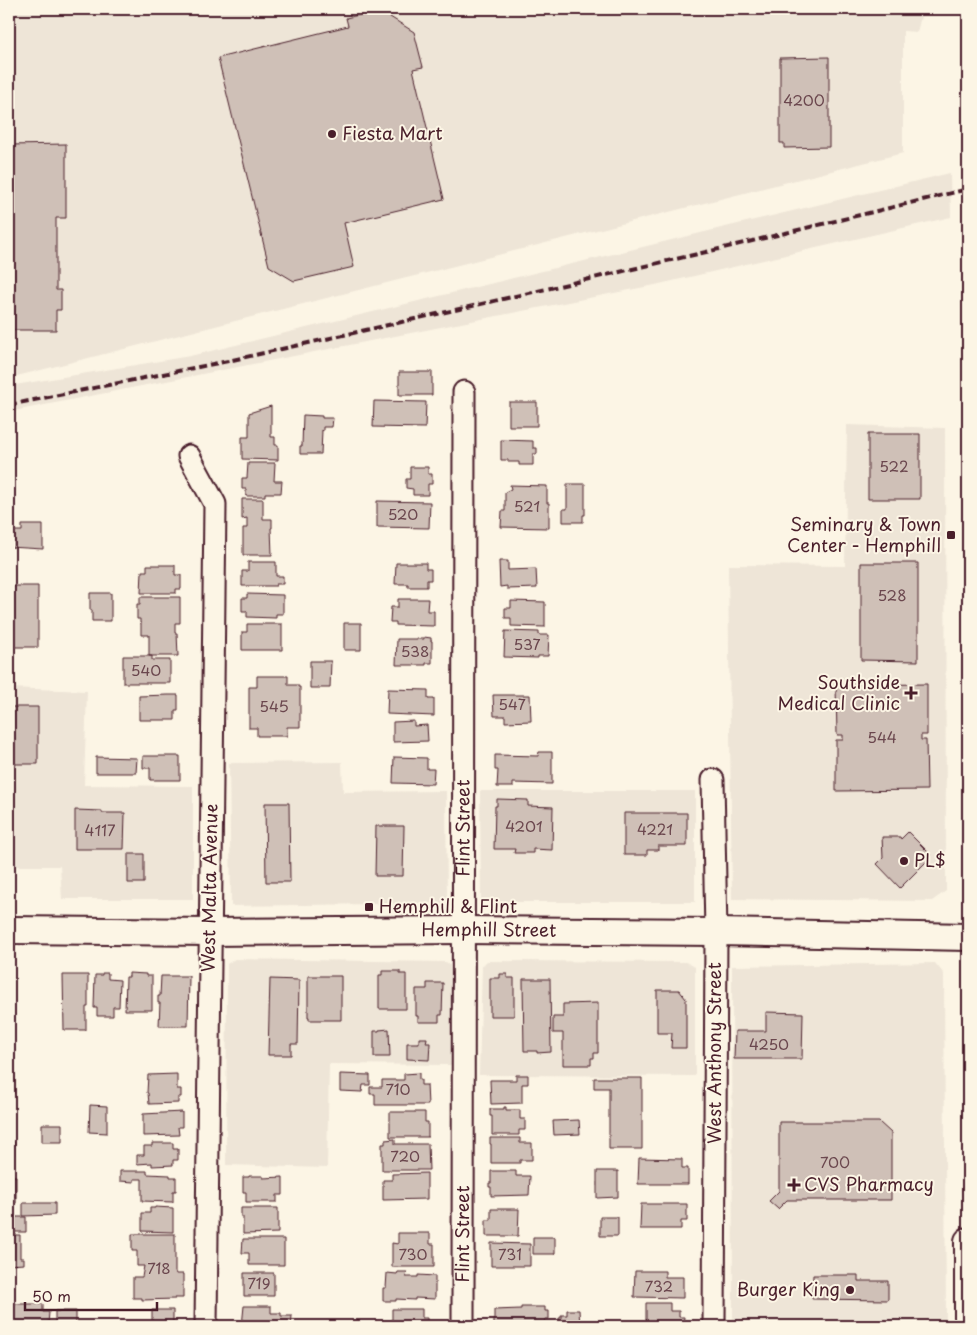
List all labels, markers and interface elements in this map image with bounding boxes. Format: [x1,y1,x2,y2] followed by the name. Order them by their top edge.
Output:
[783,88,825,111] house number: 4200
[342,119,442,146] place label: Fiesta Mart
[326,128,338,140] marker: Fiesta Mart
[879,454,909,477] house number: 522
[514,494,540,517] house number: 521
[388,502,418,525] house number: 520
[787,510,941,558] place label: Seminary & Town Center - Hemphill
[945,529,957,541] marker: Seminary & Town Center - Hemphill
[877,583,907,606] house number: 528
[513,632,541,655] house number: 537
[401,639,429,662] house number: 538
[131,658,161,681] house number: 540
[778,668,900,716] place label: Southside Medical Clinic
[904,686,918,700] marker: Southside Medical Clinic
[498,692,526,715] house number: 547
[259,694,289,717] house number: 545
[867,725,897,748] house number: 544
[448,779,476,877] street label: Flint Street
[194,804,223,972] street label: West Malta Avenue
[505,814,543,837] house number: 4201
[637,817,673,840] house number: 4221
[85,818,116,841] house number: 4117
[914,846,946,873] place label: PL$
[898,855,910,867] marker: PL$
[379,892,517,919] place label: Hemphill & Flint
[363,901,375,913] marker: Hemphill & Flint
[421,915,557,943] street label: Hemphill Street
[700,962,727,1144] street label: West Anthony Street
[749,1032,789,1055] house number: 4250
[385,1077,411,1100] house number: 710
[390,1144,420,1167] house number: 720
[820,1150,850,1173] house number: 700
[804,1170,934,1197] place label: CVS Pharmacy
[788,1179,800,1191] marker: CVS Pharmacy
[448,1185,475,1283] street label: Flint Street
[398,1242,428,1265] house number: 730
[498,1242,522,1265] house number: 731
[147,1256,171,1279] house number: 718
[248,1271,270,1294] house number: 719
[645,1274,673,1297] house number: 732
[737,1275,840,1302] place label: Burger King
[25,1280,158,1312] scale bar
[32,1284,71,1307] text: 50 m
[844,1284,856,1296] marker: Burger King

